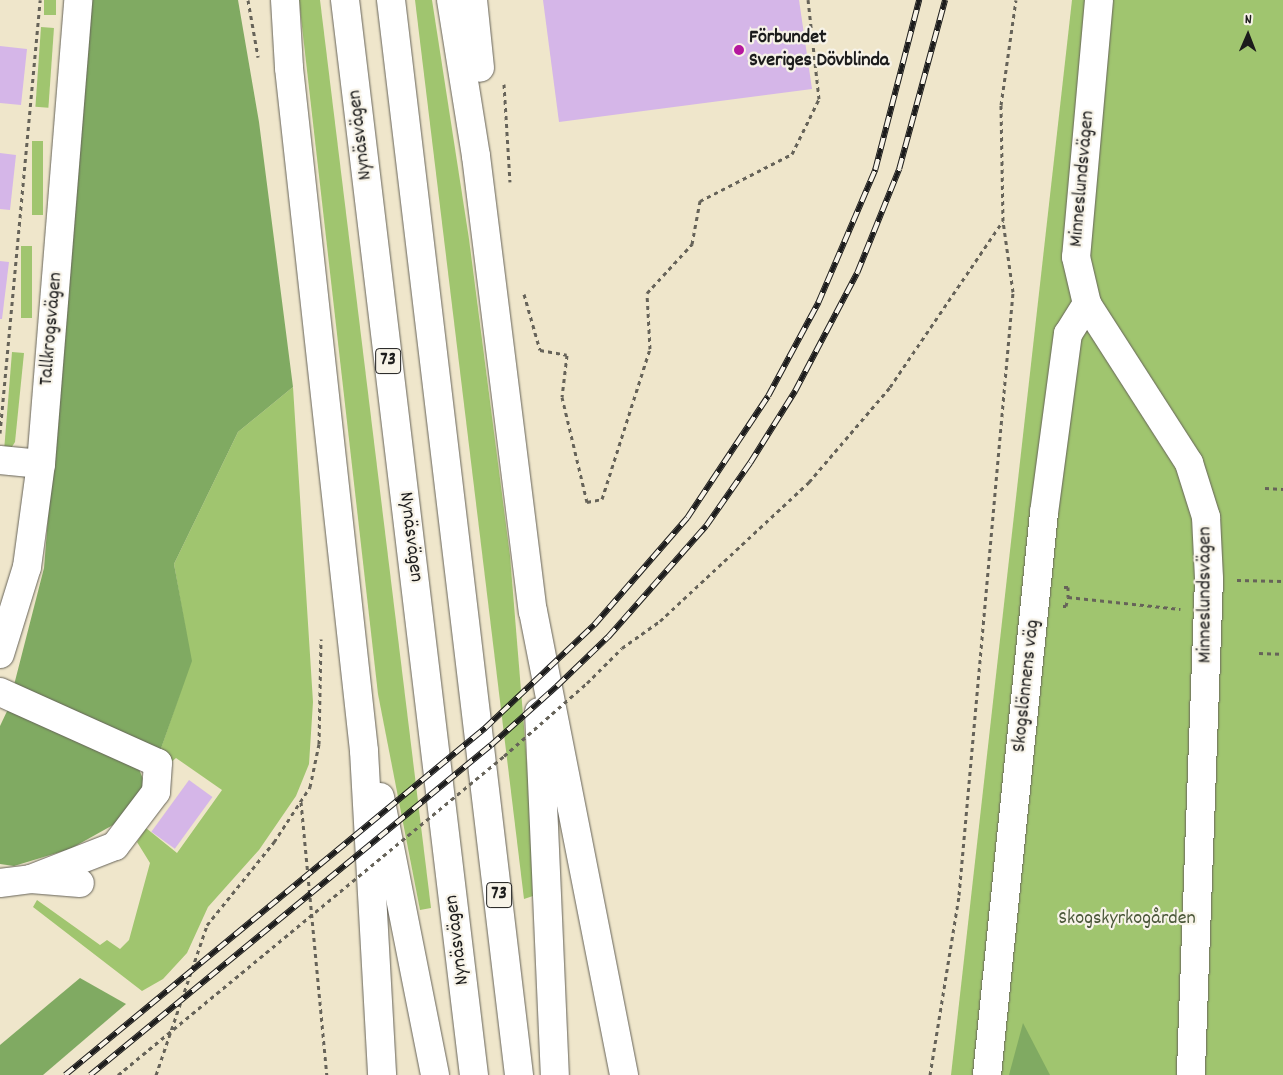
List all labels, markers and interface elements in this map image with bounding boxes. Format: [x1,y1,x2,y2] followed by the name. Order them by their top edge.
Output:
[1223,10,1273,60] north arrow
[1245,10,1252,30] text: N
[749,26,889,73] place label: Förbundet Sveriges Dövblinda
[733,44,745,56] marker: Förbundet Sveriges Dövblinda
[344,89,378,181] street label: Nynäsvägen
[1065,110,1101,248] street label: Minneslundsvägen
[35,271,69,387] street label: Tallkrogsvägen
[374,344,402,378] road number: 73
[393,491,427,583] street label: Nynäsvägen
[1194,527,1218,663] street label: Minneslundsvägen
[1008,618,1046,754] street label: Skogslönnens väg
[485,878,513,912] road number: 73
[441,894,475,986] street label: Nynäsvägen
[1058,907,1196,931] park label: Skogskyrkogården

